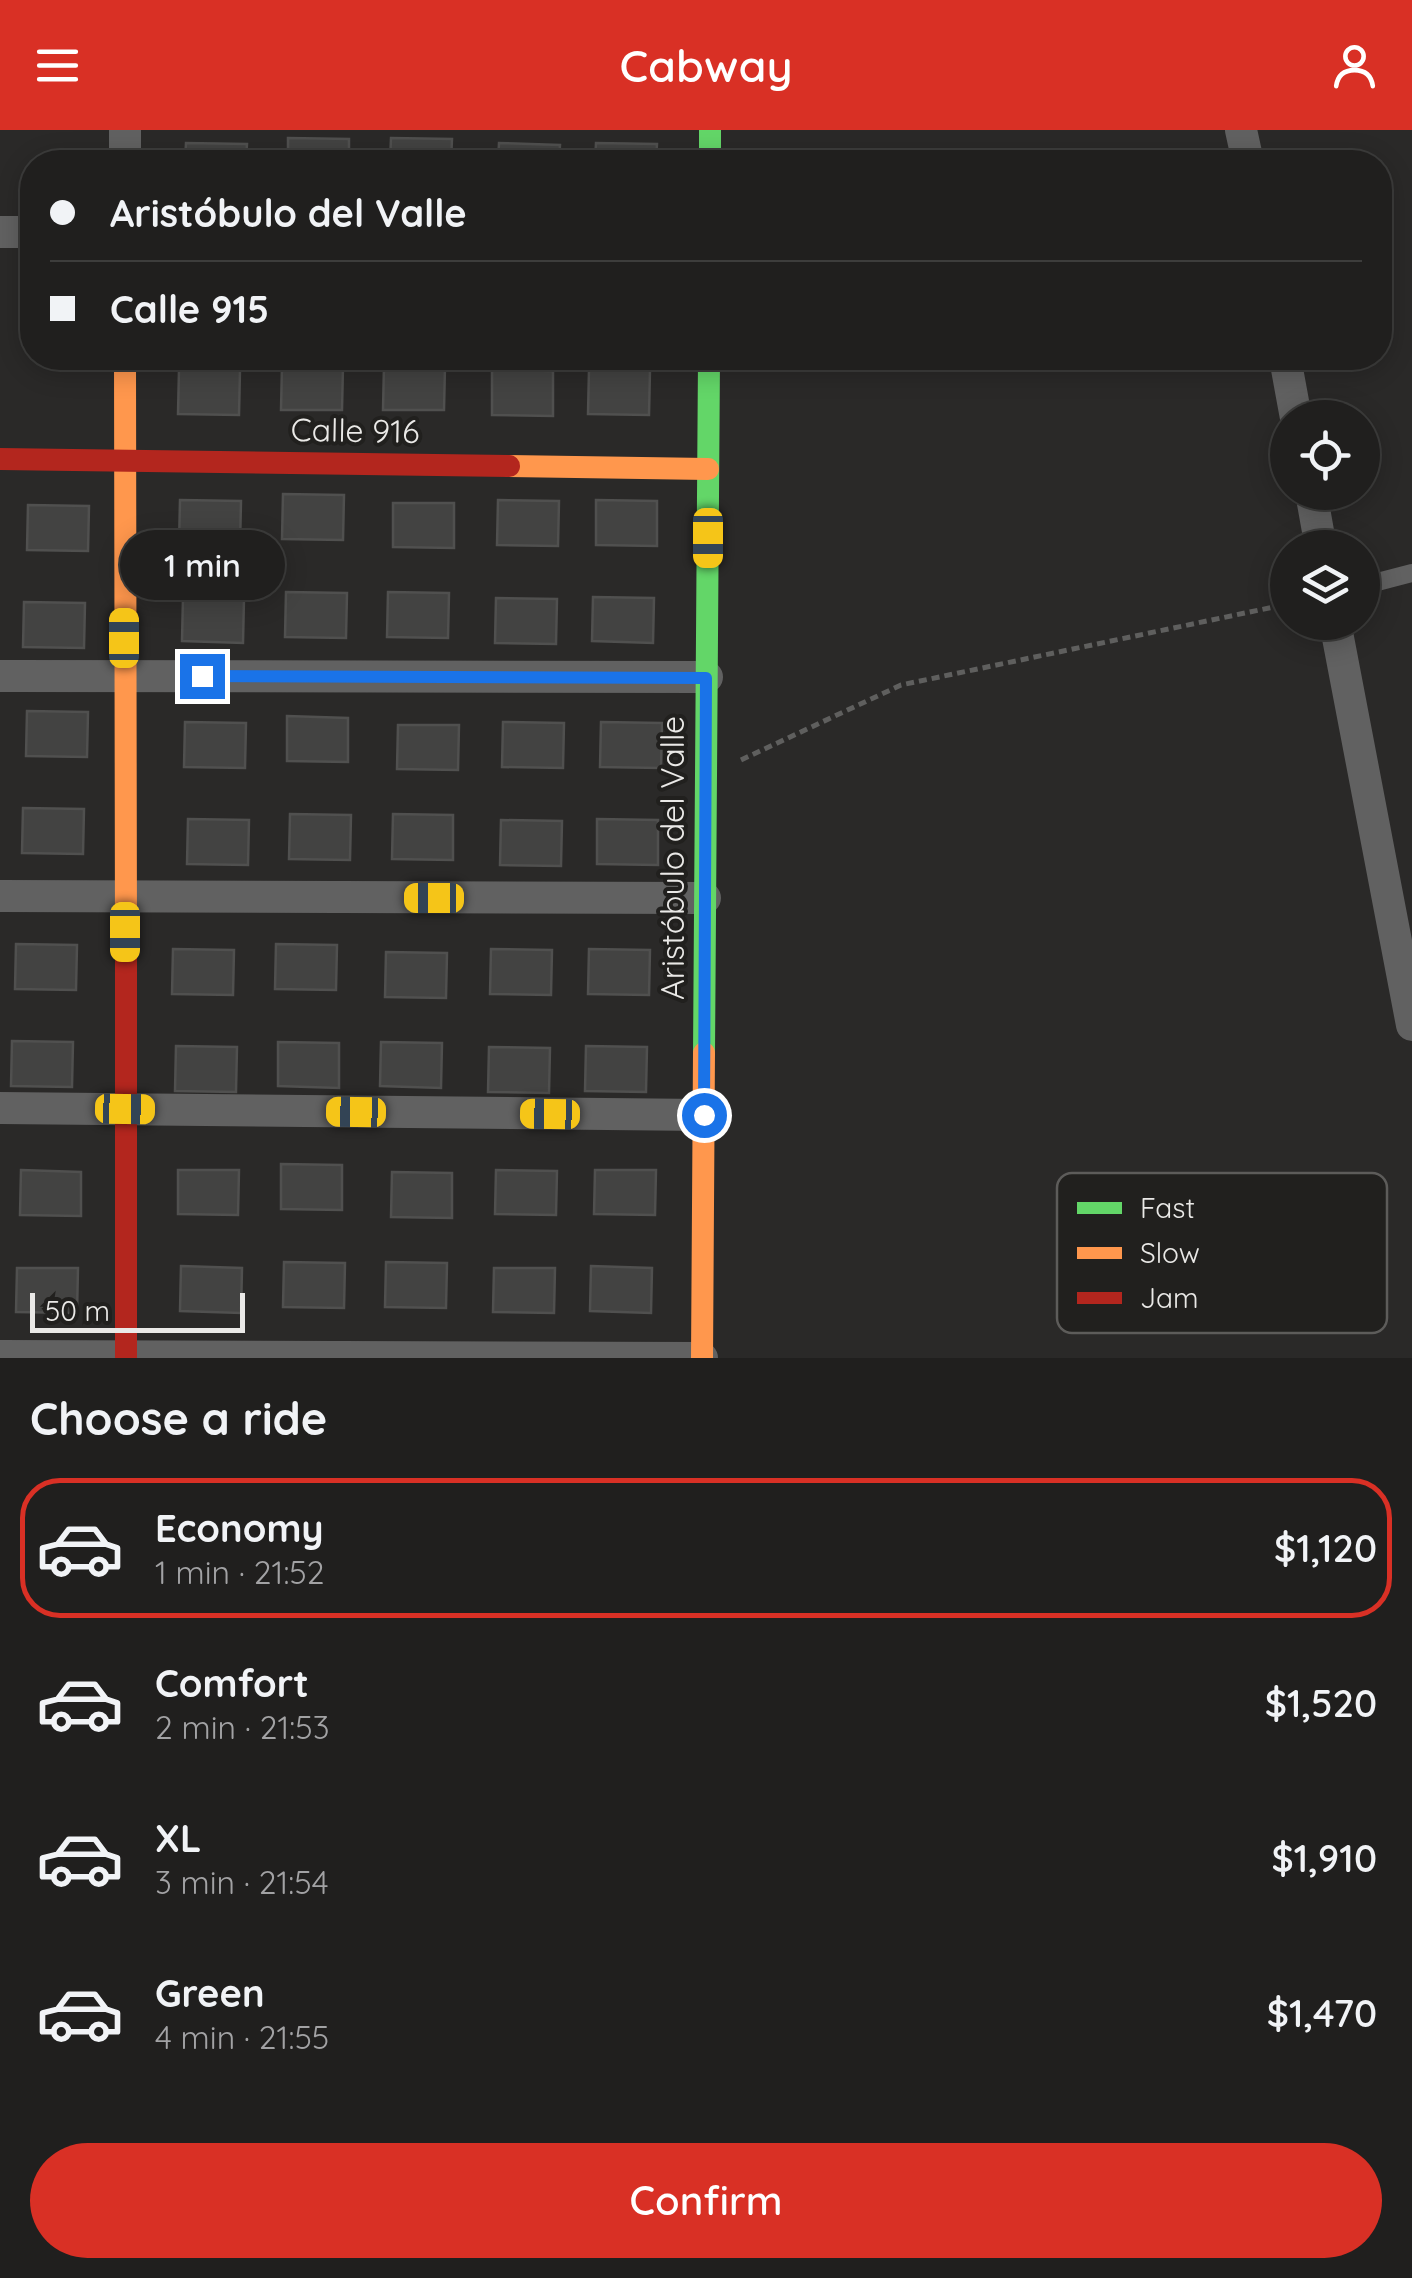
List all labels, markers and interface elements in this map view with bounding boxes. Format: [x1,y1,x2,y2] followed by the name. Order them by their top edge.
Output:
[619,37,793,93] text: Cabway
[30,38,85,93] icon: menu
[1327,38,1382,93] icon: person
[110,189,467,237] text: Aristóbulo del Valle
[110,285,269,333] text: Calle 915
[1270,400,1380,640] map controls
[1270,400,1380,510] button: locate
[290,409,420,451] street label: Calle 916
[693,508,723,568] car
[1270,530,1380,640] button: layers
[120,531,284,601] callout: 1 min
[164,545,241,585] text: 1 min
[109,608,139,668] car
[180,654,225,699] route end
[652,716,692,1000] street label: Aristóbulo del Valle
[404,883,464,913] car
[110,902,140,962] car
[95,1093,155,1125] car
[682,1093,727,1138] route start
[326,1096,386,1128] car
[520,1098,580,1130] car
[1057,1173,1387,1333] legend
[1140,1190,1195,1225] text: Fast
[1140,1235,1200,1270] text: Slow
[1140,1280,1199,1315] text: Jam
[30,1288,245,1332] scale bar
[45,1293,110,1328] text: 50 m
[30,1390,327,1446] text: Choose a ride
[35,1503,125,1593] icon: car
[155,1504,324,1552] text: Economy
[1274,1524,1377,1572] text: $1,120
[155,1552,325,1592] text: 1 min · 21:52
[35,1658,125,1748] icon: car
[155,1659,309,1707] text: Comfort
[1265,1679,1377,1727] text: $1,520
[155,1707,329,1747] text: 2 min · 21:53
[35,1813,125,1903] icon: car
[155,1814,201,1862] text: XL
[1272,1834,1377,1882] text: $1,910
[155,1862,329,1902] text: 3 min · 21:54
[35,1968,125,2058] icon: car
[155,1969,265,2017] text: Green
[1267,1989,1377,2037] text: $1,470
[155,2017,329,2057] text: 4 min · 21:55
[30,2143,1382,2258] button: Confirm

